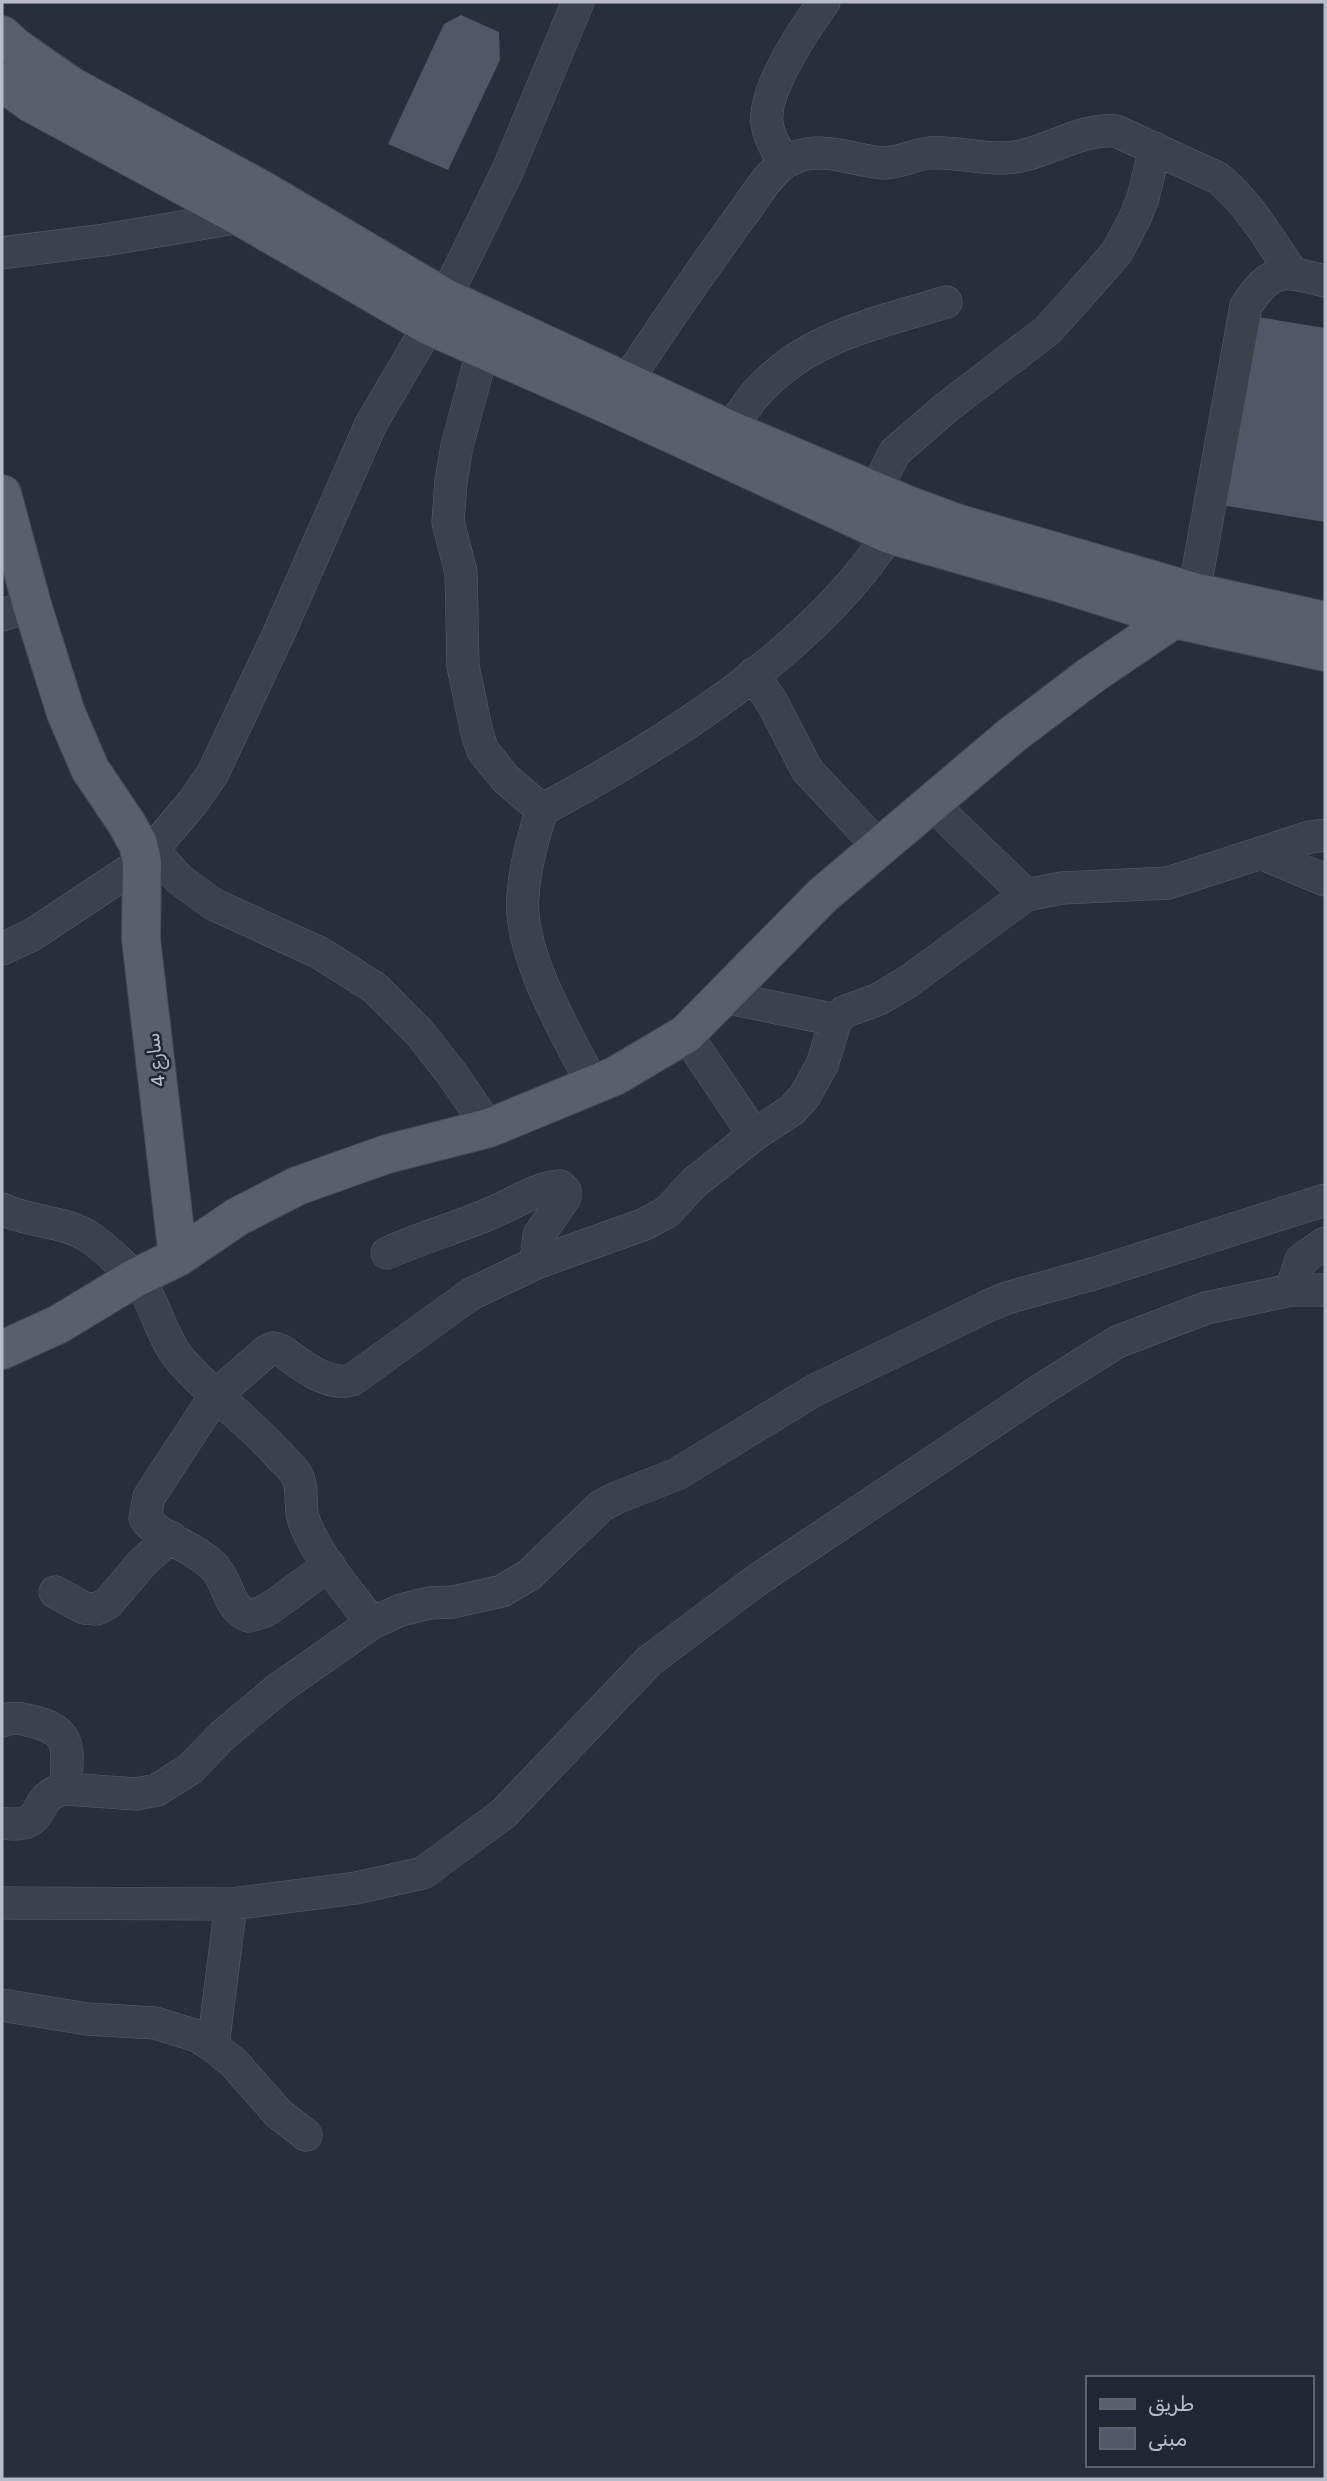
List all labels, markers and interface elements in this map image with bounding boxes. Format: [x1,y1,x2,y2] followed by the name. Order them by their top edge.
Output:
[141,1031,172,1088] street label: سارع 4
[1086,2376,1313,2467] legend
[1148,2391,1194,2416] text: طريق
[1148,2426,1187,2451] text: مبنى

